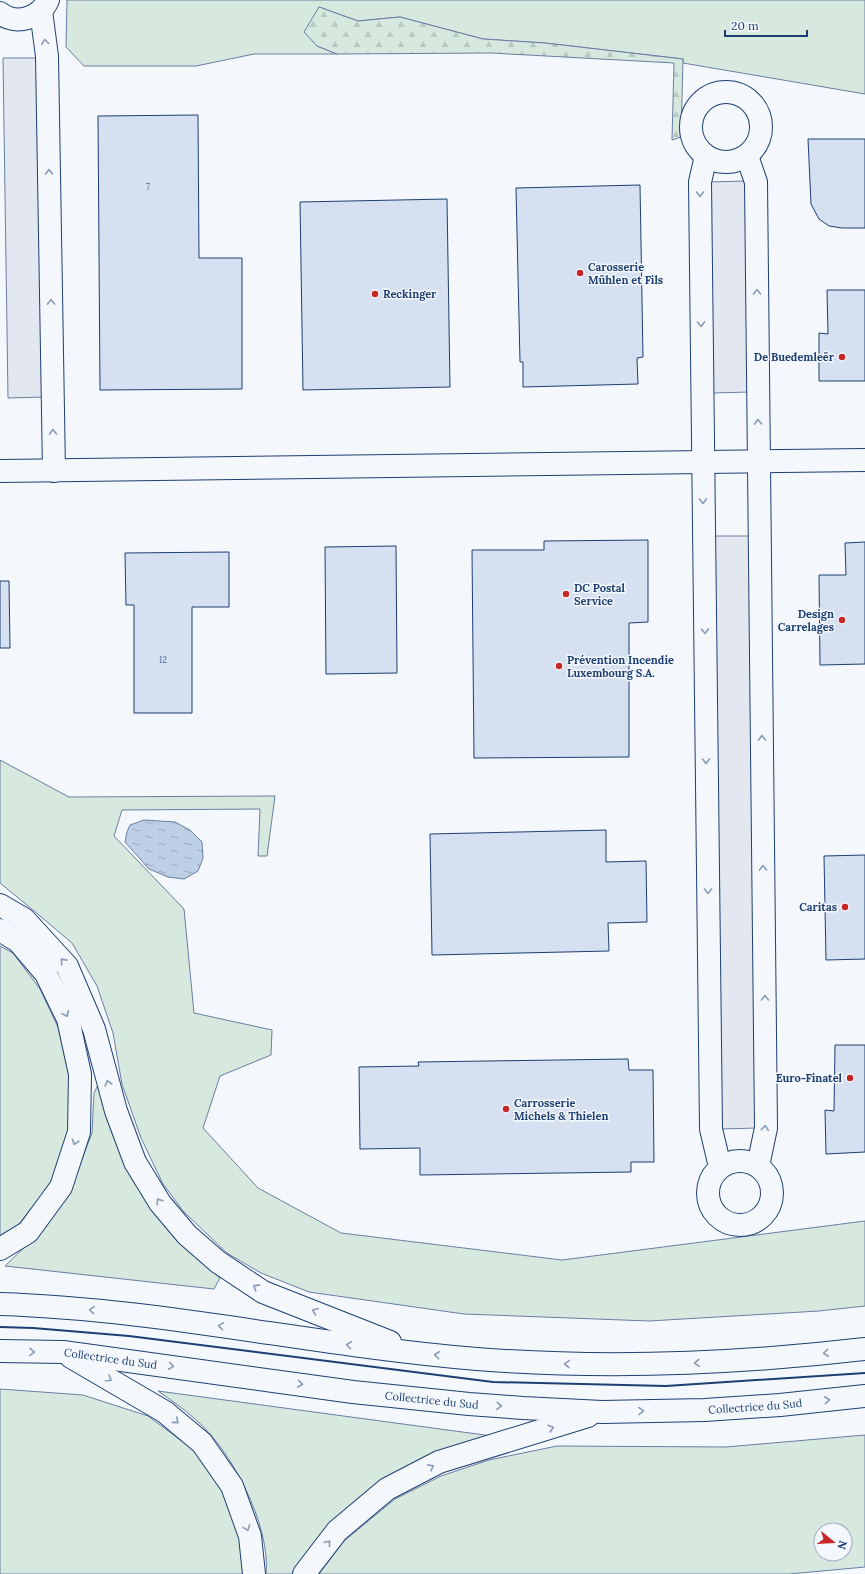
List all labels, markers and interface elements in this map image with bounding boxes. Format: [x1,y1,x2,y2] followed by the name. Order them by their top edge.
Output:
[725,12,807,38] scale bar
[731,18,759,33] text: 20 m
[41,39,50,45] one-way arrow
[45,169,53,175] one-way arrow
[146,181,150,192] house number: 7
[696,191,704,197] one-way arrow
[588,260,663,287] place label: Carosserie Mühlen et Fils
[575,268,585,278] marker: Carosserie Mühlen et Fils
[383,287,437,301] place label: Reckinger
[370,289,380,299] marker: Reckinger
[753,289,761,295] one-way arrow
[47,299,55,305] one-way arrow
[697,321,705,327] one-way arrow
[754,350,835,364] place label: De Buedemleër
[837,352,847,362] marker: De Buedemleër
[754,419,762,425] one-way arrow
[49,429,57,435] one-way arrow
[699,498,707,504] one-way arrow
[574,581,626,608] place label: DC Postal Service
[561,589,571,599] marker: DC Postal Service
[778,607,834,634] place label: Design Carrelages
[837,615,847,625] marker: Design Carrelages
[701,628,709,634] one-way arrow
[567,653,674,680] place label: Prévention Incendie Luxembourg S.A.
[159,654,167,665] house number: 12
[554,661,564,671] marker: Prévention Incendie Luxembourg S.A.
[758,735,766,741] one-way arrow
[702,758,710,764] one-way arrow
[759,865,767,871] one-way arrow
[704,888,712,894] one-way arrow
[799,900,837,914] place label: Caritas
[840,902,850,912] marker: Caritas
[61,959,68,966] one-way arrow
[761,995,769,1001] one-way arrow
[61,1011,69,1018] one-way arrow
[776,1071,843,1085] place label: Euro-Finatel
[845,1073,855,1083] marker: Euro-Finatel
[104,1079,113,1086] one-way arrow
[514,1096,608,1123] place label: Carrosserie Michels & Thielen
[501,1104,511,1114] marker: Carrosserie Michels & Thielen
[761,1125,770,1131] one-way arrow
[72,1138,80,1145] one-way arrow
[156,1198,164,1205] one-way arrow
[253,1284,260,1291] one-way arrow
[89,1305,95,1314] one-way arrow
[311,1308,318,1316] one-way arrow
[218,1322,224,1331] one-way arrow
[346,1341,352,1350] one-way arrow
[63,1345,159,1372] street label: Collectrice du Sud
[29,1347,35,1356] one-way arrow
[823,1349,829,1358] one-way arrow
[434,1350,440,1359] one-way arrow
[694,1358,700,1367] one-way arrow
[564,1359,570,1368] one-way arrow
[168,1361,174,1370] one-way arrow
[105,1375,112,1382] one-way arrow
[297,1379,303,1388] one-way arrow
[384,1388,480,1412] street label: Collectrice du Sud
[708,1396,803,1417] street label: Collectrice du Sud
[824,1396,830,1405] one-way arrow
[496,1402,502,1411] one-way arrow
[638,1407,644,1415] one-way arrow
[172,1417,179,1424] one-way arrow
[548,1424,555,1433] one-way arrow
[427,1464,434,1471] one-way arrow
[813,1522,853,1562] north arrow
[243,1524,251,1531] one-way arrow
[834,1539,850,1552] text: N
[323,1541,330,1548] one-way arrow

